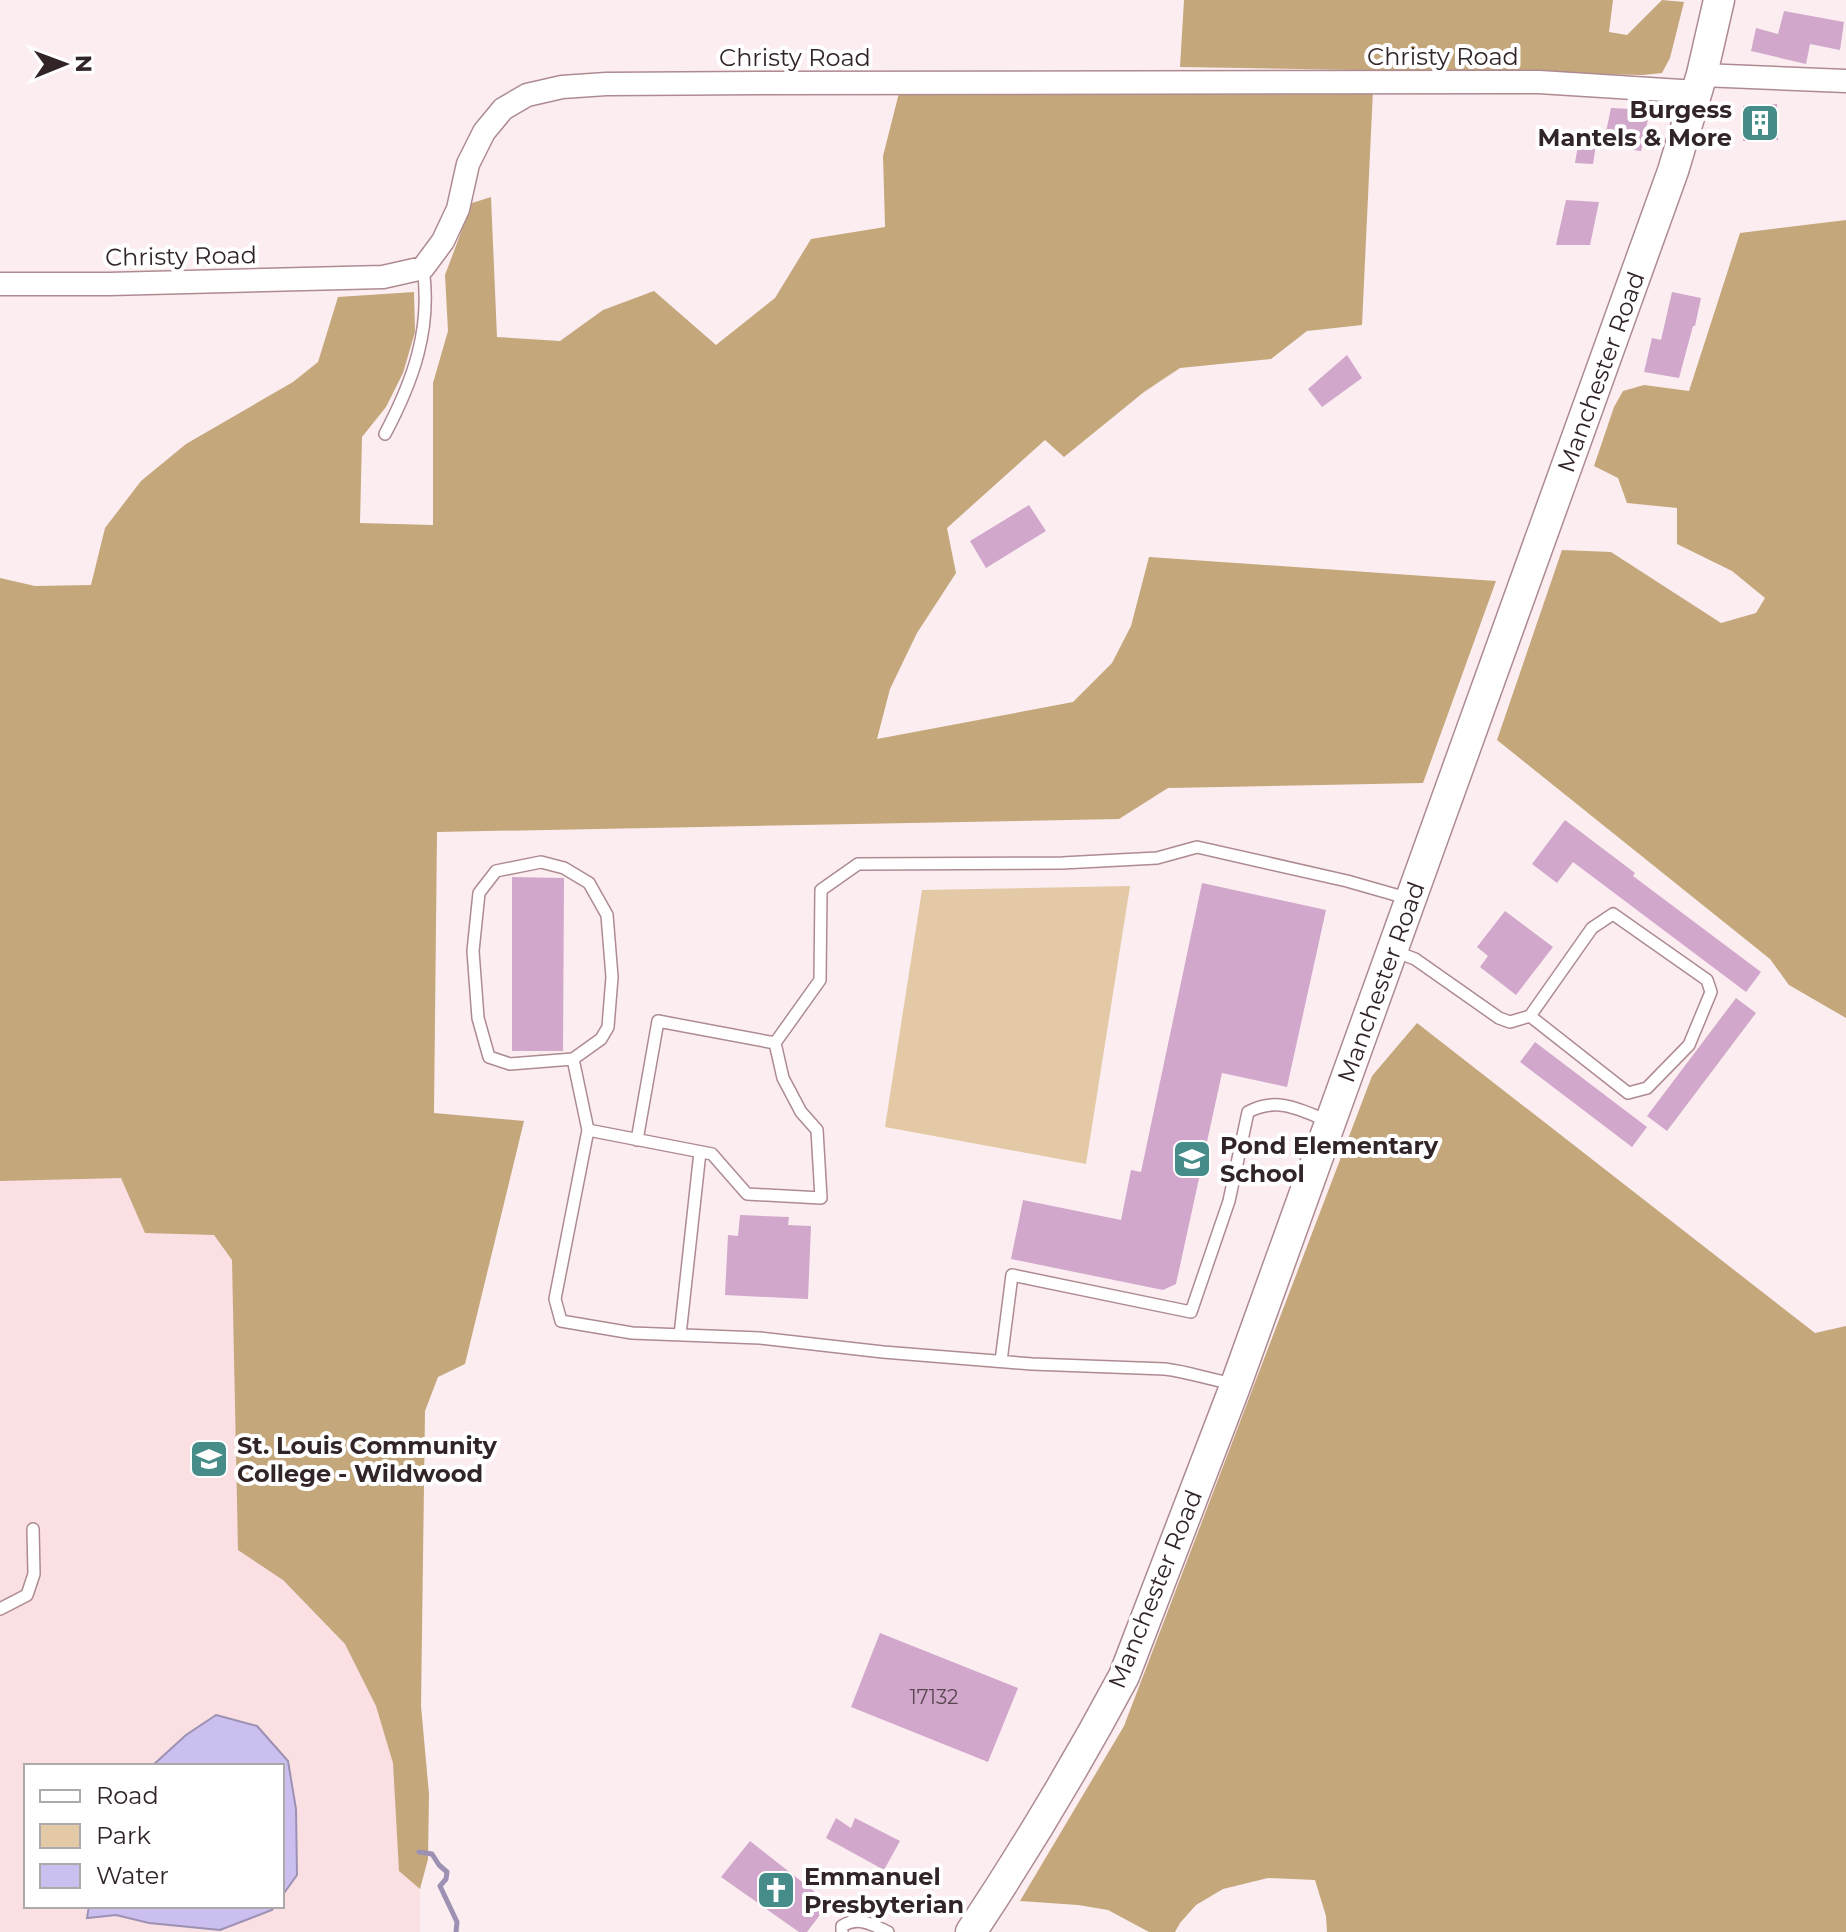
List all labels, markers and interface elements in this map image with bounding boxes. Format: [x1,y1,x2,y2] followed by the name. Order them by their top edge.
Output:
[24,24,104,104] north arrow
[1367,42,1519,71] street label: Christy Road
[719,43,871,72] street label: Christy Road
[70,55,97,73] text: N
[1538,95,1732,152] place label: Burgess Mantels & More
[1739,102,1781,144] building icon: Burgess Mantels & More
[105,240,257,272] street label: Christy Road
[1551,268,1651,476] street label: Manchester Road
[1331,878,1431,1086] street label: Manchester Road
[1220,1131,1439,1188] place label: Pond Elementary School
[1171,1138,1213,1180] school or university icon: Pond Elementary School
[237,1431,498,1488] place label: St. Louis Community College - Wildwood
[188,1438,230,1480] school or university icon: St. Louis Community College - Wildwood
[1102,1486,1208,1692] street label: Manchester Road
[910,1685,958,1709] house number: 17132
[24,1764,284,1908] legend
[96,1781,159,1810] text: Road
[96,1821,151,1850] text: Park
[96,1861,169,1890] text: Water
[804,1862,964,1919] place label: Emmanuel Presbyterian
[755,1869,797,1911] church icon: Emmanuel Presbyterian

